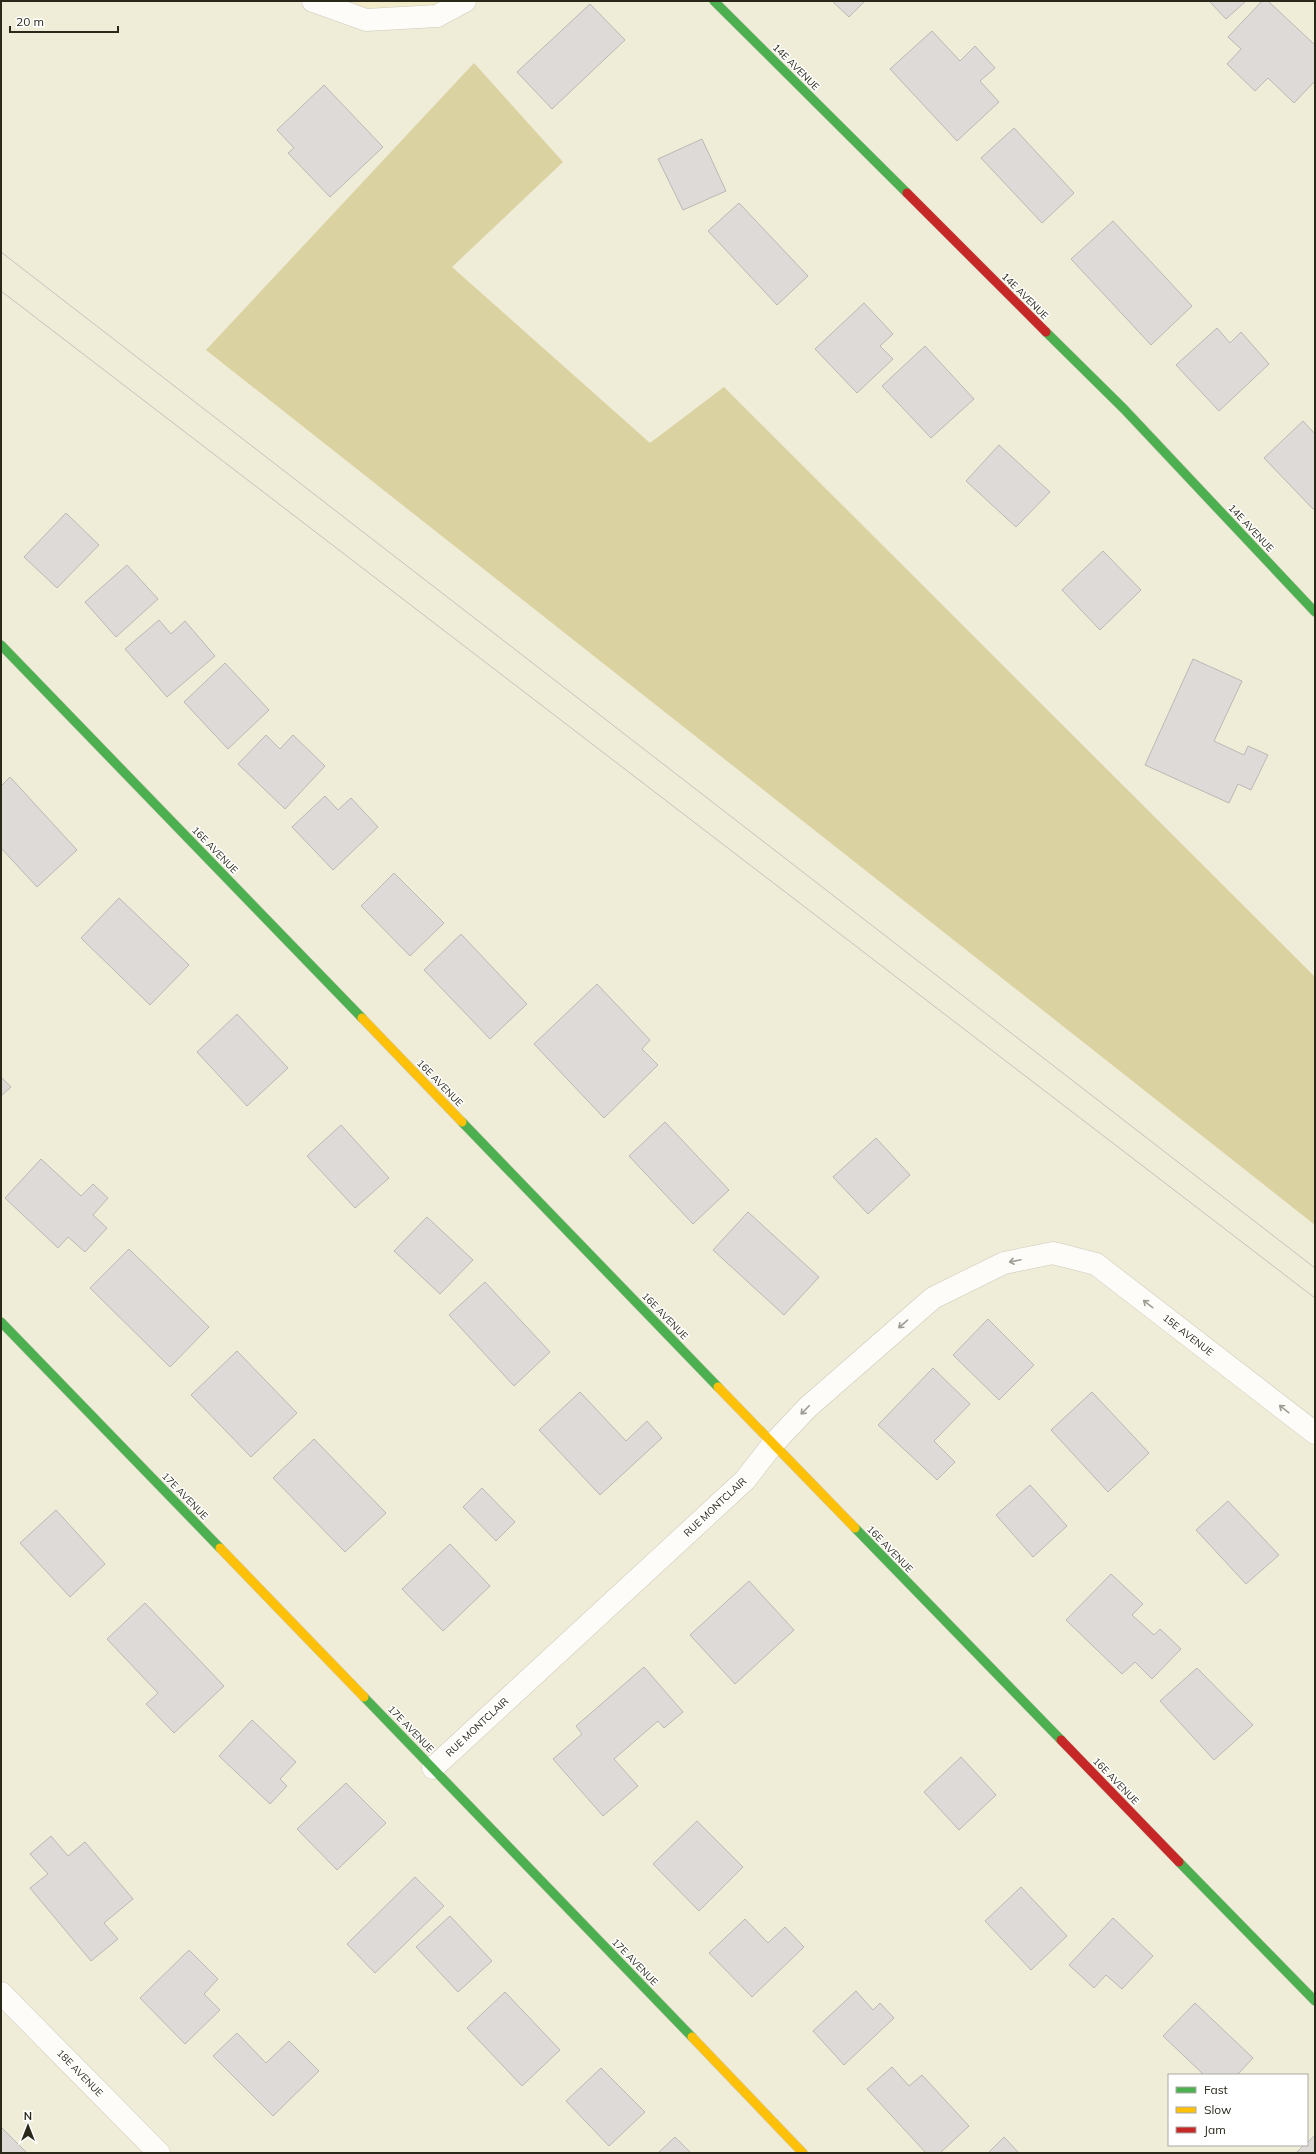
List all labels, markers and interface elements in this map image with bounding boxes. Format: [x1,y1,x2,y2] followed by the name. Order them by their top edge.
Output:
[10,8,118,34] scale bar
[16,14,44,29] text: 20 m
[770,41,822,93] street label: 14E AVENUE
[999,270,1051,322] street label: 14E AVENUE
[1226,501,1277,555] street label: 14E AVENUE
[189,824,241,876] street label: 16E AVENUE
[414,1057,466,1109] street label: 16E AVENUE
[1009,1257,1022,1265] one-way arrow
[639,1290,691,1342] street label: 16E AVENUE
[1142,1300,1153,1308] one-way arrow
[1160,1311,1216,1359] street label: 15E AVENUE
[898,1320,908,1329] one-way arrow
[800,1405,810,1415] one-way arrow
[1279,1405,1290,1414] one-way arrow
[159,1470,211,1522] street label: 17E AVENUE
[681,1475,749,1539] street label: RUE MONTCLAIR
[864,1523,916,1575] street label: 16E AVENUE
[443,1695,511,1759] street label: RUE MONTCLAIR
[385,1703,437,1755] street label: 17E AVENUE
[1090,1755,1142,1807] street label: 16E AVENUE
[609,1936,661,1988] street label: 17E AVENUE
[54,2047,106,2099] street label: 18E AVENUE
[1168,2074,1308,2146] legend
[1204,2082,1228,2097] text: Fast
[1204,2102,1232,2117] text: Slow
[8,2106,48,2146] north arrow
[24,2109,32,2123] text: N
[1204,2122,1226,2137] text: Jam

